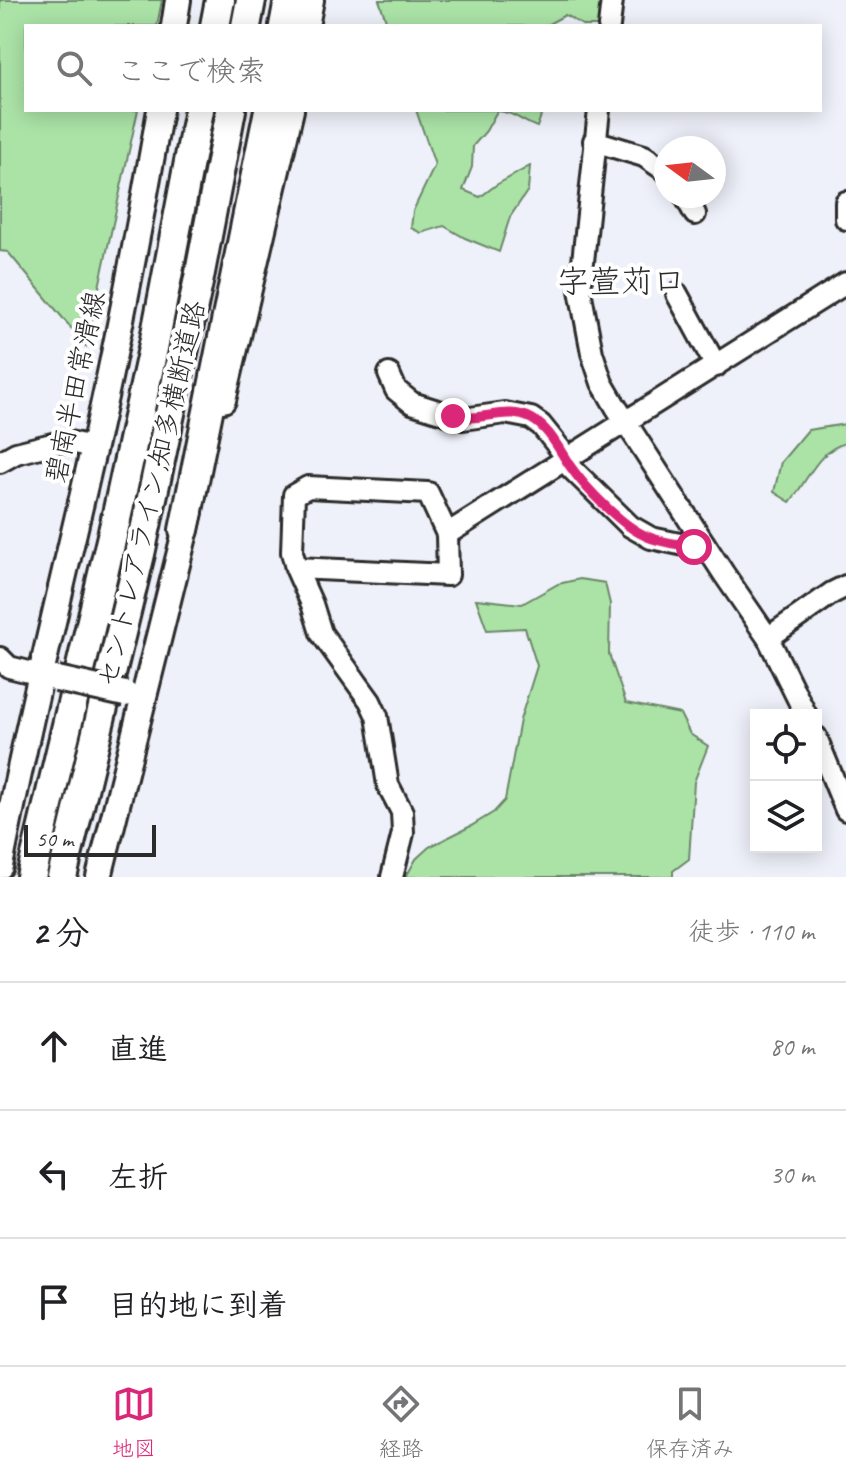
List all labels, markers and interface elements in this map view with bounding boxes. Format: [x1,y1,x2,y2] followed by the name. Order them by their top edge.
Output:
[24,24,822,112] search box
[52,46,96,90] icon: search
[116,52,266,90] text: ここで検索
[654,136,726,208] north arrow
[557,261,685,302] district label: 字萱苅口
[38,287,112,487] street label: 碧南半田常滑線
[89,297,213,691] street label: セントレアライン;知多横断道路
[435,398,471,434] route end
[676,529,712,565] route start
[750,709,822,853] map controls
[750,709,822,781] button: locate
[750,781,822,853] button: layers
[24,821,156,857] scale bar
[36,825,73,853] text: 50 m
[32,911,90,954] text: 2 分
[689,915,814,948] text: 徒歩 · 110 m
[32,1024,76,1068] icon: ahead
[108,1030,168,1068] text: 直進
[770,1030,814,1063] text: 80 m
[32,1152,76,1196] icon: left
[108,1158,168,1196] text: 左折
[770,1158,814,1191] text: 30 m
[32,1280,76,1324] icon: arrive
[108,1286,288,1324] text: 目的地に到着
[112,1382,156,1463] tab: 地図
[379,1382,423,1463] tab: 経路
[646,1382,734,1463] tab: 保存済み

